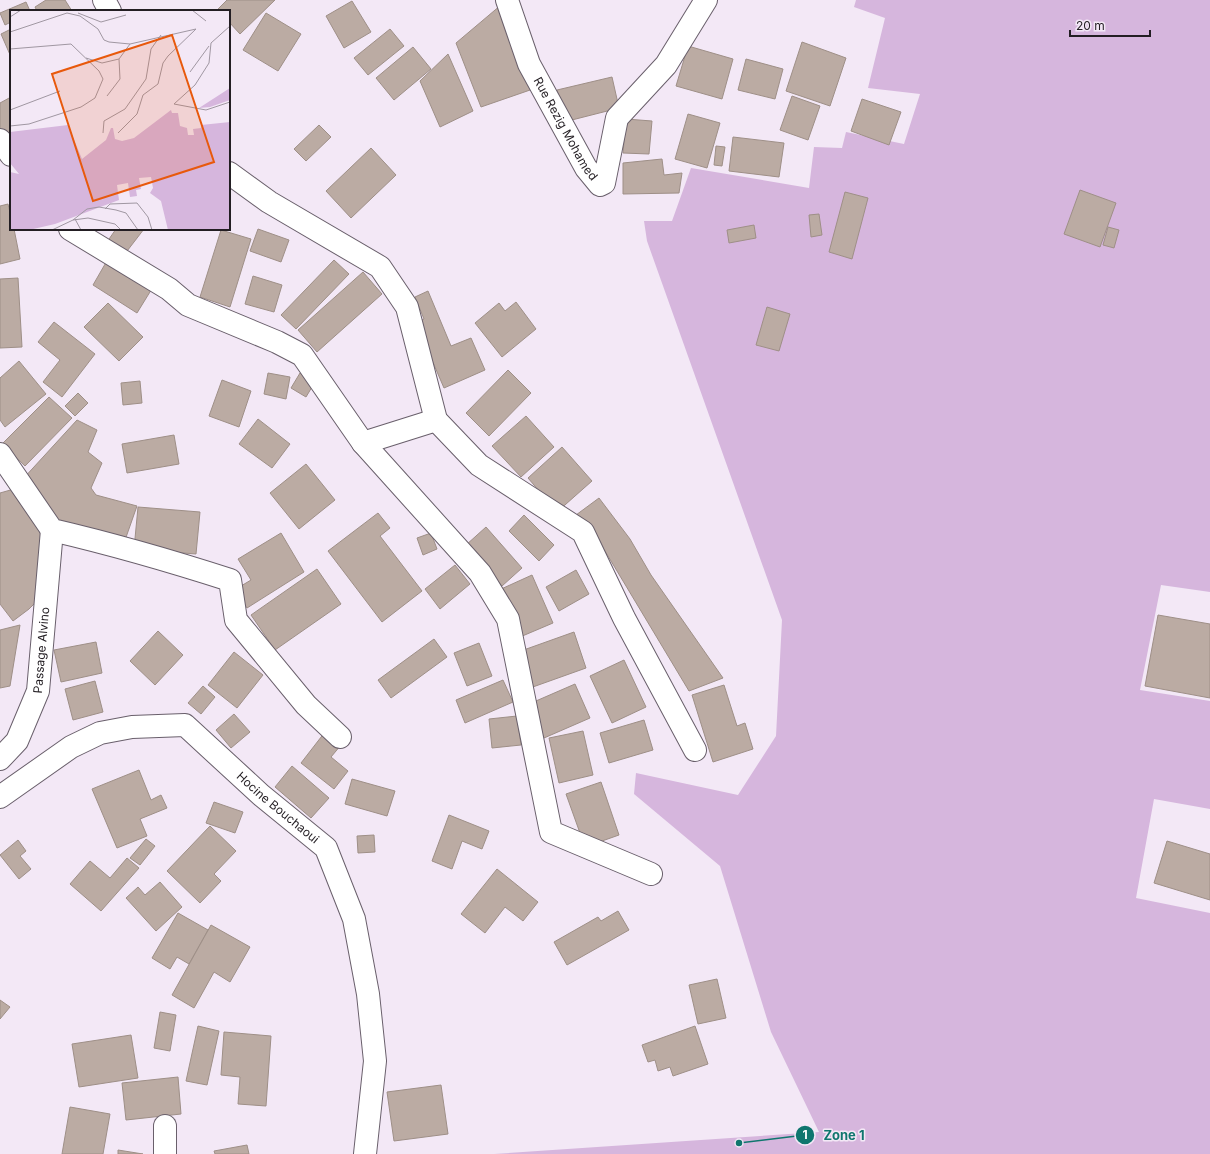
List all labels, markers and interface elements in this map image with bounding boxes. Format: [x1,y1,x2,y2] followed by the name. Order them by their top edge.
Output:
[10,10,230,230] inset map
[1070,12,1150,38] scale bar
[1076,18,1105,33] text: 20 m
[531,74,601,183] street label: Rue Rezig Mohamed
[30,606,52,694] street label: Passage Alvino
[234,768,323,846] street label: Hocine Bouchaoui
[795,1123,872,1148] callout: Zone 1
[802,1127,808,1142] text: 1
[823,1127,865,1143] text: Zone 1

